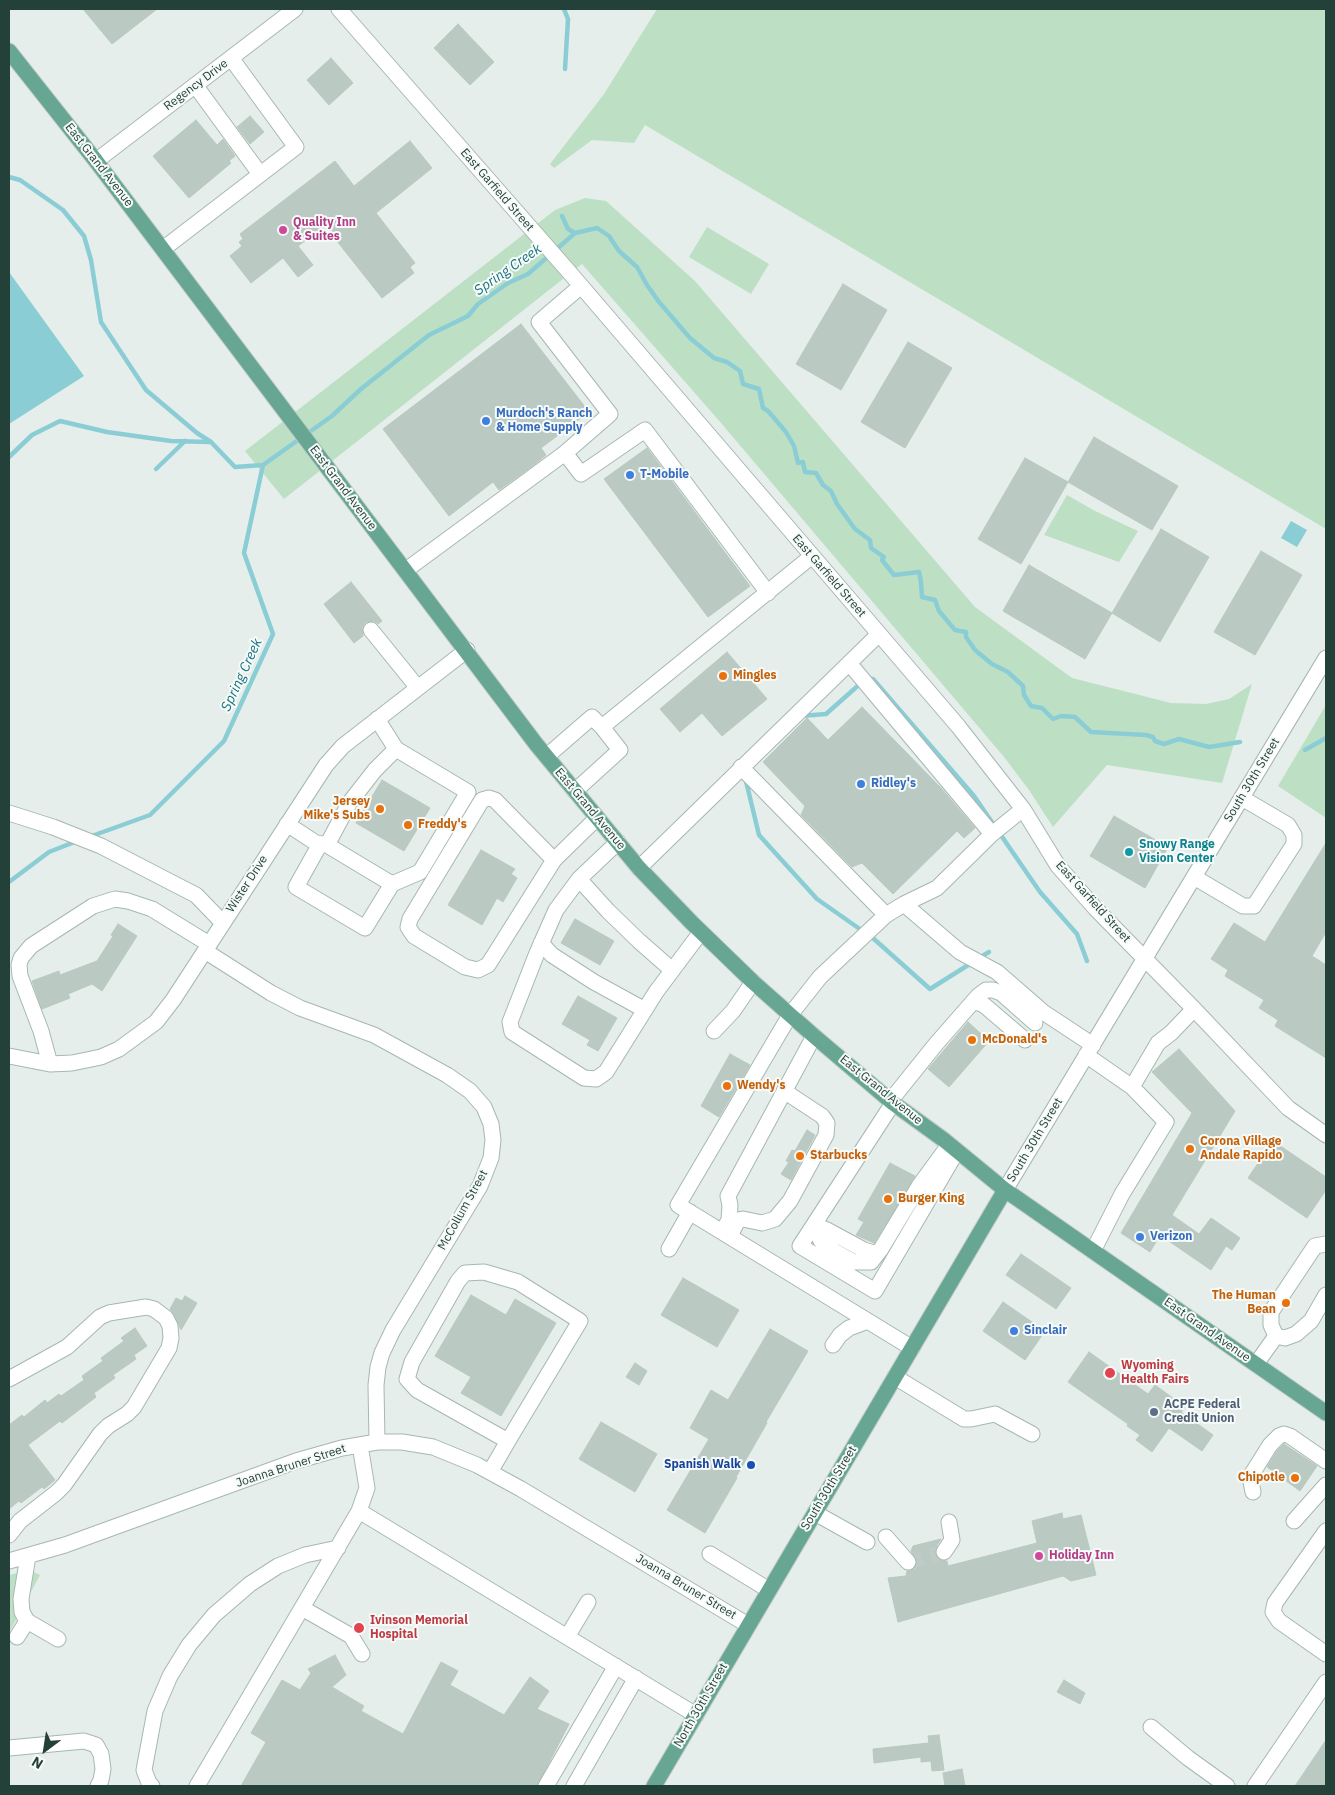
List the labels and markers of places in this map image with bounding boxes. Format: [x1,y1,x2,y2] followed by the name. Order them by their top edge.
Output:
[293,216,356,244] place label: Quality Inn & Suites
[277,224,289,236] marker: Quality Inn & Suites
[496,407,592,435] place label: Murdoch's Ranch & Home Supply
[480,415,492,427] marker: Murdoch's Ranch & Home Supply
[640,468,689,482] place label: T-Mobile
[624,469,636,481] marker: T-Mobile
[733,669,776,683] place label: Mingles
[717,670,729,682] marker: Mingles
[871,777,916,791] place label: Ridley's
[855,778,867,790] marker: Ridley's
[304,795,370,823] place label: Jersey Mike's Subs
[374,803,386,815] marker: Jersey Mike's Subs
[418,818,467,832] place label: Freddy's
[402,819,414,831] marker: Freddy's
[1139,838,1215,866] place label: Snowy Range Vision Center
[1123,846,1135,858] marker: Snowy Range Vision Center
[982,1033,1047,1047] place label: McDonald's
[966,1034,978,1046] marker: McDonald's
[737,1079,785,1093] place label: Wendy's
[721,1080,733,1092] marker: Wendy's
[1200,1135,1282,1163] place label: Corona Village Andale Rapido
[1184,1143,1196,1155] marker: Corona Village Andale Rapido
[810,1149,867,1163] place label: Starbucks
[794,1150,806,1162] marker: Starbucks
[898,1192,964,1206] place label: Burger King
[882,1193,894,1205] marker: Burger King
[1150,1230,1192,1244] place label: Verizon
[1134,1231,1146,1243] marker: Verizon
[1212,1289,1276,1317] place label: The Human Bean
[1280,1297,1292,1309] marker: The Human Bean
[1024,1324,1067,1338] place label: Sinclair
[1008,1325,1020,1337] marker: Sinclair
[1121,1359,1189,1387] place label: Wyoming Health Fairs
[1103,1366,1117,1380] marker: Wyoming Health Fairs
[1164,1398,1240,1426] place label: ACPE Federal Credit Union
[1148,1406,1160,1418] marker: ACPE Federal Credit Union
[664,1458,741,1472] place label: Spanish Walk
[745,1459,757,1471] marker: Spanish Walk
[1238,1471,1285,1485] place label: Chipotle
[1289,1472,1301,1484] marker: Chipotle
[1049,1549,1114,1563] place label: Holiday Inn
[1033,1550,1045,1562] marker: Holiday Inn
[370,1614,468,1642] place label: Ivinson Memorial Hospital
[352,1621,366,1635] marker: Ivinson Memorial Hospital

